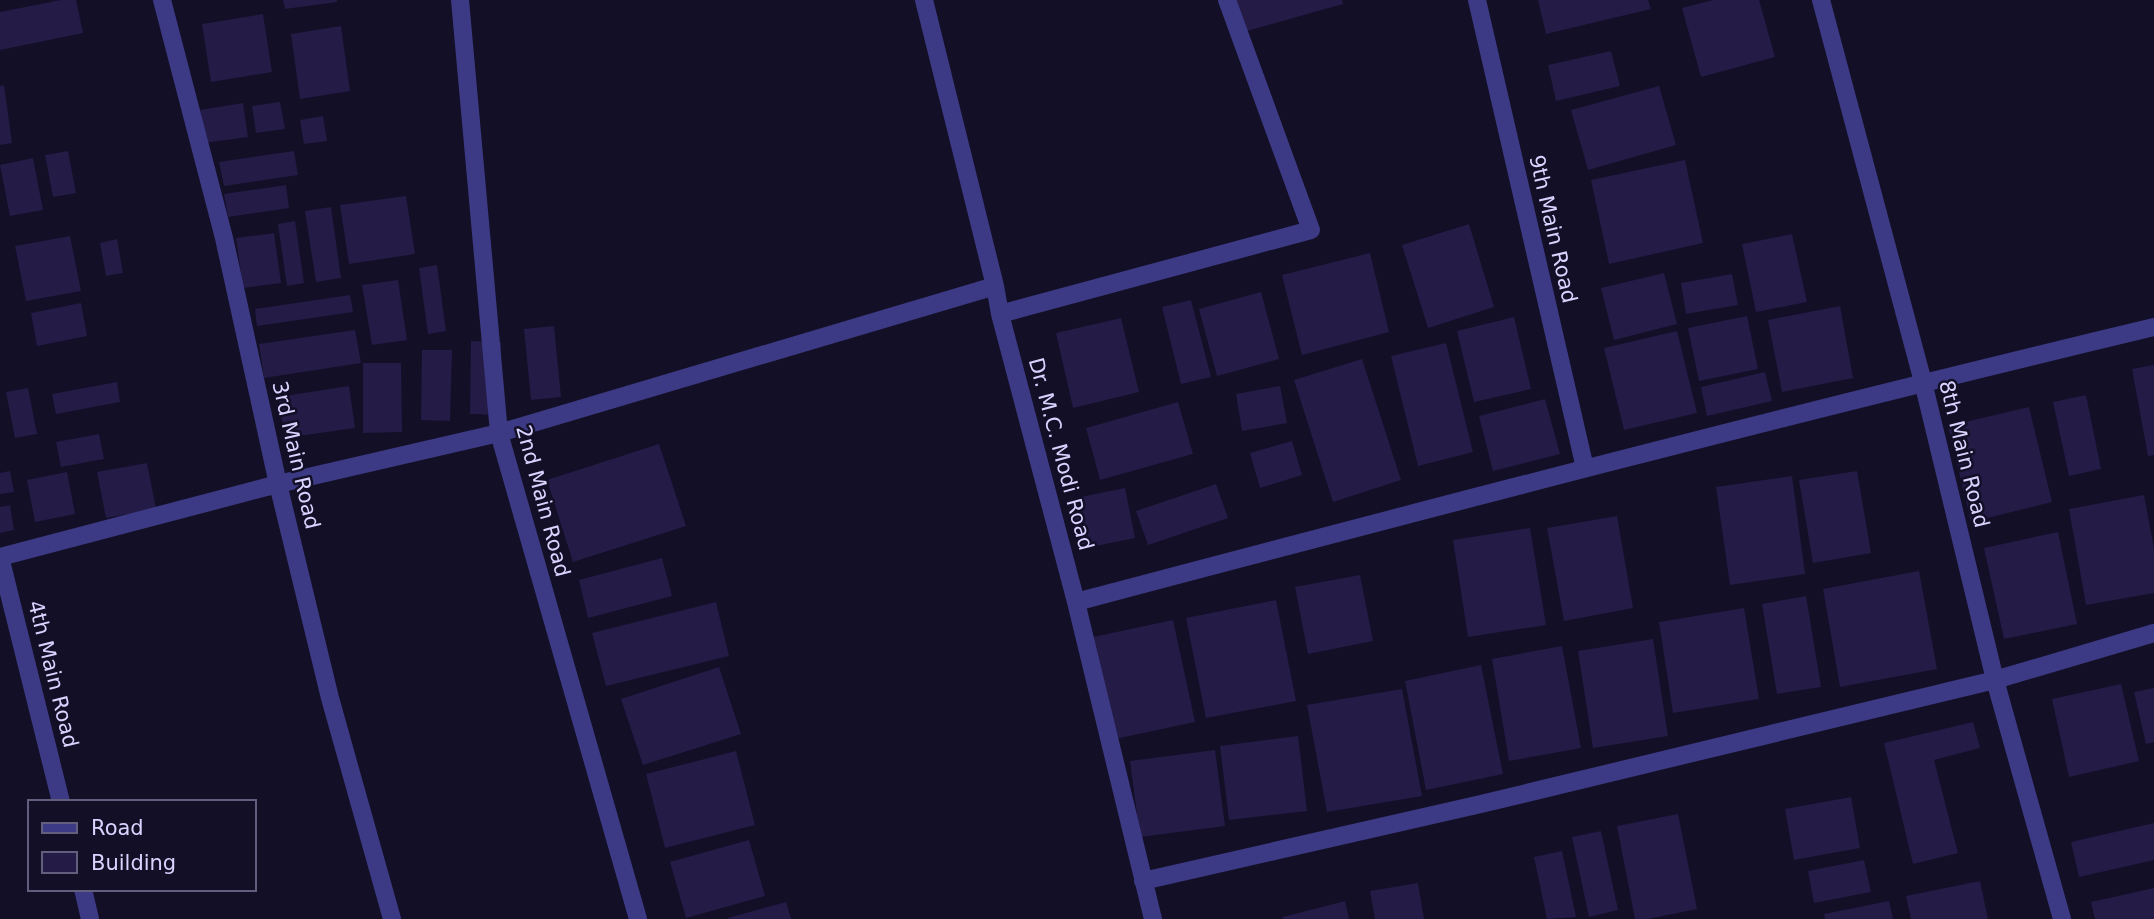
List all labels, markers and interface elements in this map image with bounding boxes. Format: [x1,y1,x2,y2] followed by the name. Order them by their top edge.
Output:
[1524,153,1582,305] street label: 9th Main Road
[1024,355,1098,553] street label: Dr. M.C. Modi Road
[1934,378,1994,530] street label: 8th Main Road
[267,379,325,531] street label: 3rd Main Road
[511,422,575,580] street label: 2nd Main Road
[23,598,83,750] street label: 4th Main Road
[28,800,256,891] legend
[91,816,144,840] text: Road
[91,851,176,875] text: Building

